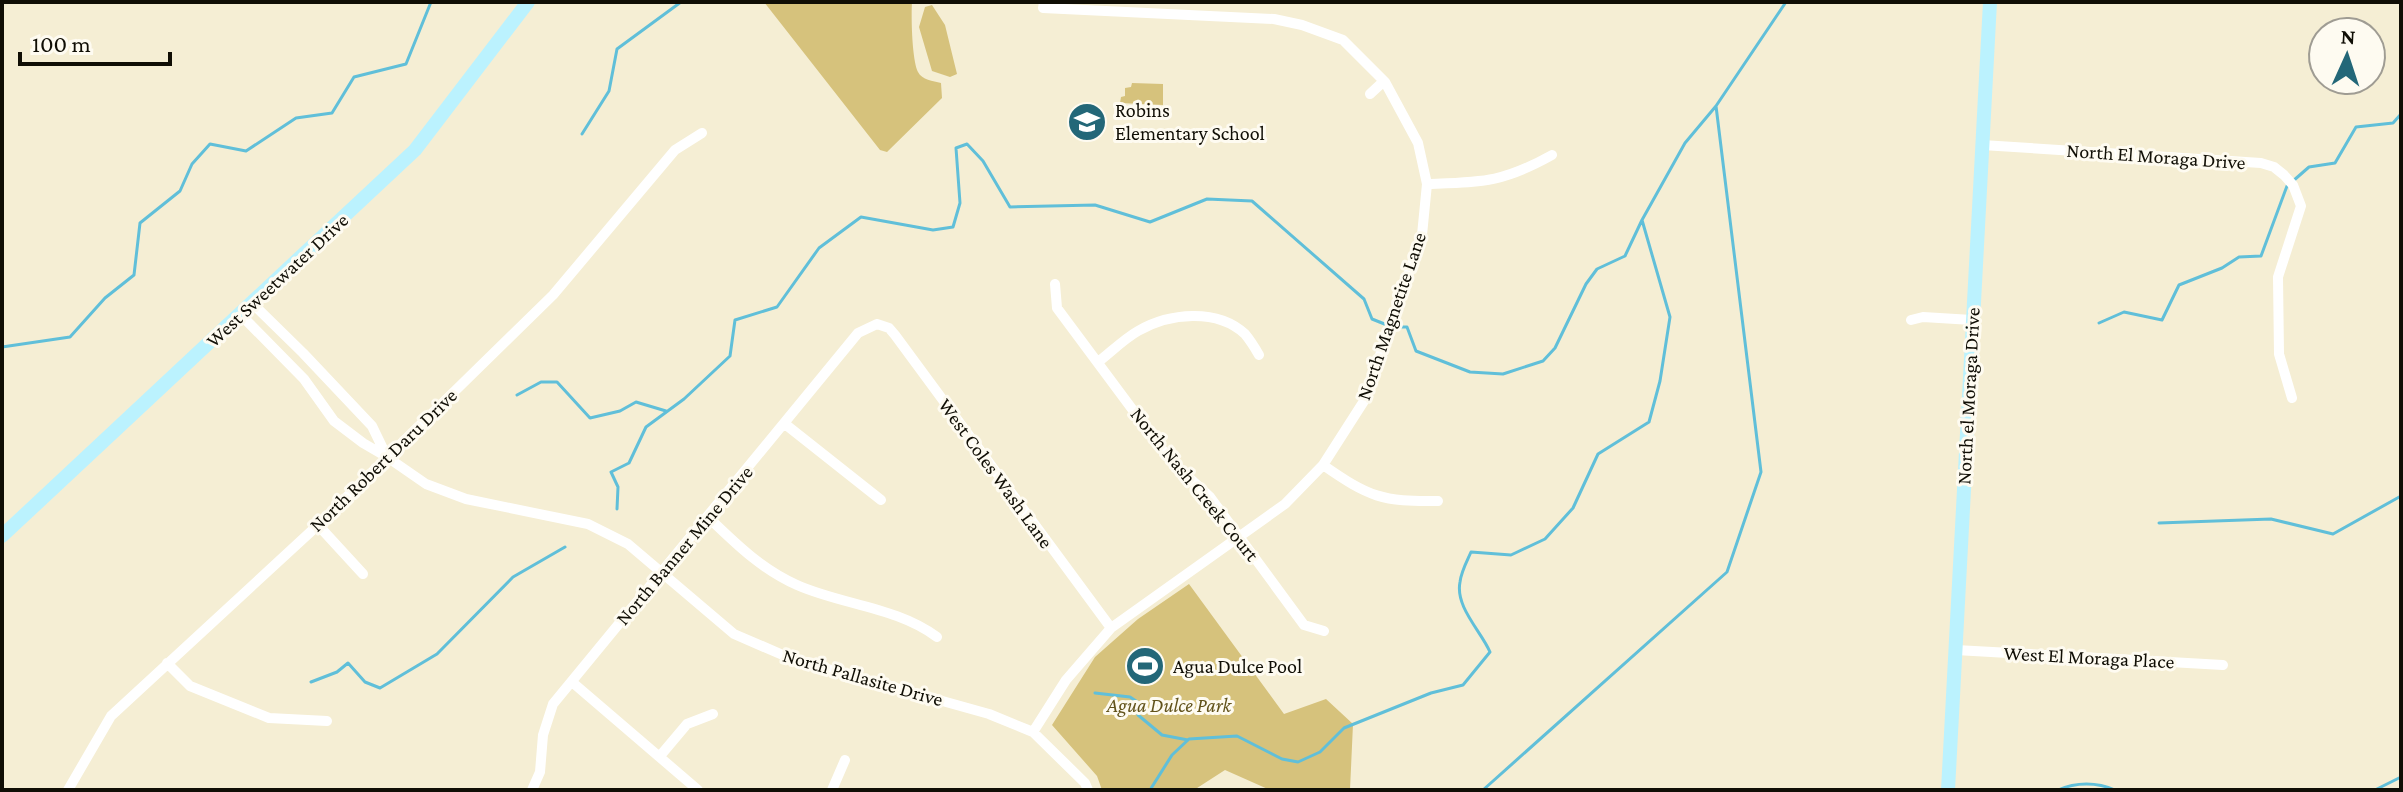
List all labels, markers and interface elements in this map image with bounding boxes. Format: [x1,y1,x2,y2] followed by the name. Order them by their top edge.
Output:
[20,16,170,66] scale bar
[2307,16,2387,96] north arrow
[2340,24,2356,49] text: N
[32,30,91,57] text: 100 m
[1115,99,1265,145] place label: Robins Elementary School
[1066,101,1108,143] school or university icon: Robins Elementary School
[2066,139,2247,174] street label: North El Moraga Drive
[202,208,353,351] street label: West Sweetwater Drive
[1352,229,1431,403] street label: North Magnetite Lane
[1952,307,1985,485] street label: North el Moraga Drive
[305,384,461,536] street label: North Robert Daru Drive
[934,394,1058,552] street label: West Coles Wash Lane
[1126,403,1264,565] street label: North Nash Creek Court
[611,461,757,629] street label: North Banner Mine Drive
[2003,642,2175,673] street label: West El Moraga Place
[780,644,946,710] street label: North Pallasite Drive
[1124,645,1166,687] sports icon: Agua Dulce Pool
[1173,655,1302,678] place label: Agua Dulce Pool
[1106,694,1233,717] park label: Agua Dulce Park

